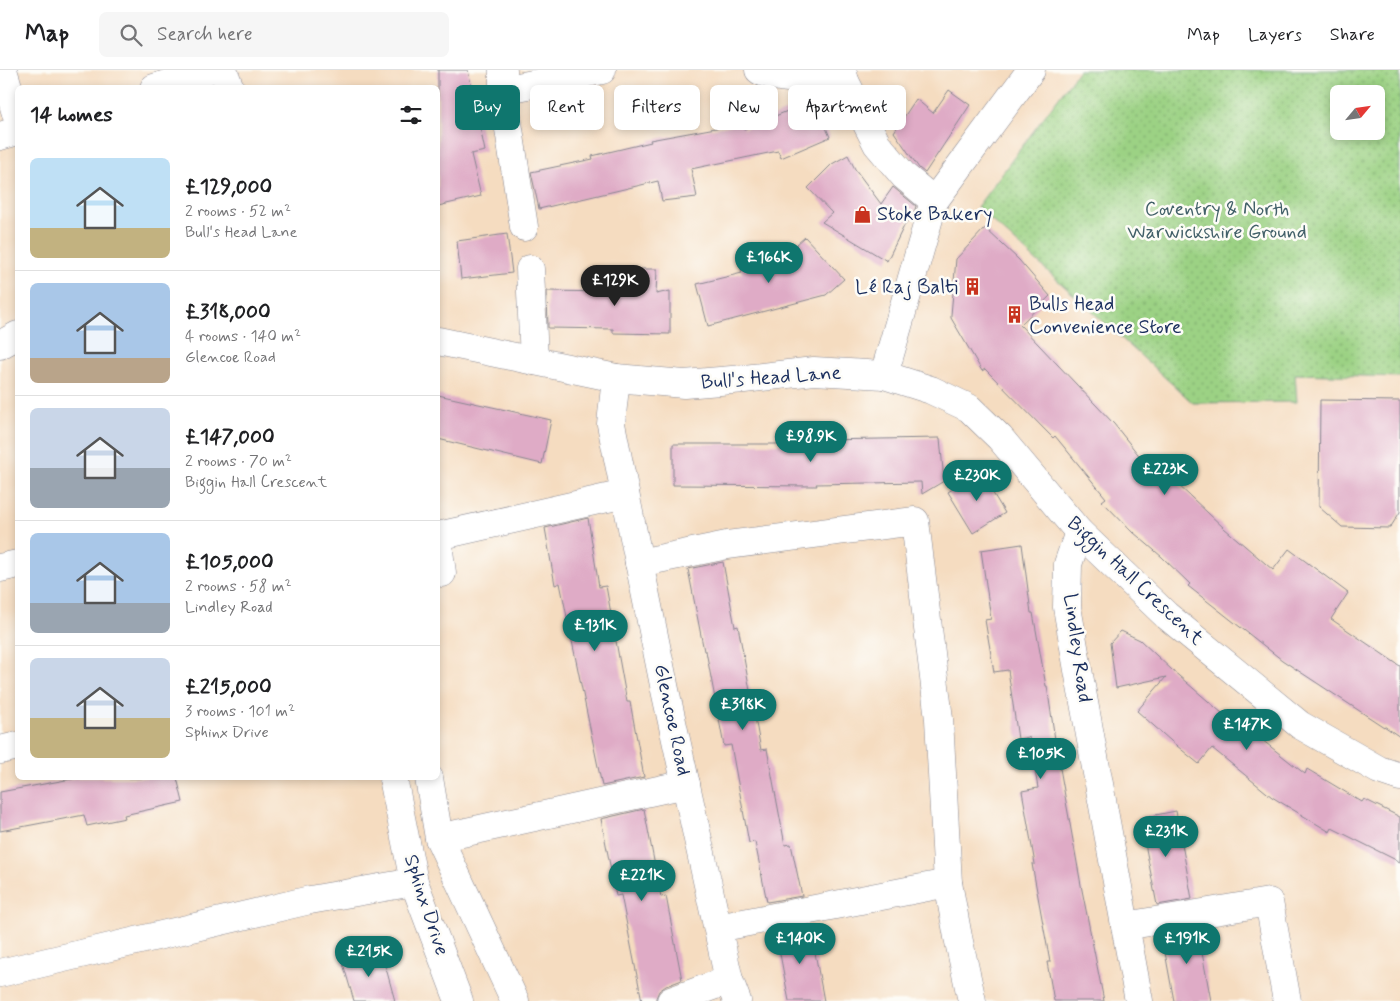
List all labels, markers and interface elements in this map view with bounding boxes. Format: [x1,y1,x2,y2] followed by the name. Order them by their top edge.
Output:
[99,12,449,57] search box
[25,19,69,50] text: Map
[117,21,145,49] icon: search
[157,22,253,47] text: Search here
[1187,23,1220,47] text: Map
[1248,23,1302,47] text: Layers
[1330,23,1375,47] text: Share
[455,85,520,130] chip: Buy
[530,85,604,130] chip: Rent
[614,85,700,130] chip: Filters
[710,85,778,130] chip: New
[788,85,906,130] chip: Apartment
[1330,85,1385,140] north arrow
[1330,85,1385,140] map controls
[30,101,113,129] text: 14 homes
[397,101,425,129] icon: filters
[185,173,272,201] text: £129,000
[70,178,130,238] icon: home
[1127,196,1307,246] park label: Coventry & North Warwickshire Ground
[185,201,291,222] text: 2 rooms · 52 m²
[877,201,992,228] place label: Stoke Bakery
[853,204,873,224] shop icon: Stoke Bakery
[185,222,297,243] text: Bull's Head Lane
[734,242,804,284] pin: £166K
[746,247,792,268] text: £166K
[580,264,650,307] pin: £129K
[592,270,638,291] text: £129K
[855,274,958,301] place label: Lé Raj Balti
[962,277,982,297] building icon: Lé Raj Balti
[1029,291,1182,341] place label: Bulls Head Convenience Store
[185,298,271,326] text: £318,000
[70,303,130,363] icon: home
[1005,305,1025,325] building icon: Bulls Head Convenience Store
[185,326,301,347] text: 4 rooms · 140 m²
[185,347,276,368] text: Glencoe Road
[700,360,842,396] street label: Bull's Head Lane
[770,420,852,463] pin: £98.9K
[185,423,275,451] text: £147,000
[786,426,836,447] text: £98.9K
[70,428,130,488] icon: home
[185,451,292,472] text: 2 rooms · 70 m²
[1130,454,1200,496] pin: £223K
[1142,459,1188,480] text: £223K
[942,460,1012,502] pin: £230K
[954,465,1000,486] text: £230K
[185,472,327,493] text: Biggin Hall Crescent
[1059,510,1209,653] street label: Biggin Hall Crescent
[185,548,274,576] text: £105,000
[70,553,130,613] icon: home
[185,576,291,597] text: 2 rooms · 58 m²
[1056,592,1098,704] street label: Lindley Road
[185,597,273,618] text: Lindley Road
[560,610,630,652] pin: £131K
[574,615,616,636] text: £131K
[647,662,697,778] street label: Glencoe Road
[185,673,272,701] text: £215,000
[70,678,130,738] icon: home
[708,688,778,731] pin: £318K
[720,694,766,715] text: £318K
[185,701,295,722] text: 3 rooms · 101 m²
[1212,708,1282,751] pin: £147K
[1223,714,1271,735] text: £147K
[185,722,269,743] text: Sphinx Drive
[1006,738,1076,780] pin: £105K
[1017,743,1065,764] text: £105K
[1131,816,1201,858] pin: £231K
[1144,821,1188,842] text: £231K
[397,851,455,959] street label: Sphinx Drive
[607,860,677,902] pin: £221K
[619,865,665,886] text: £221K
[765,922,835,965] pin: £140K
[1152,922,1222,965] pin: £191K
[775,928,825,949] text: £140K
[1164,928,1210,949] text: £191K
[334,936,404,978] pin: £215K
[346,941,392,962] text: £215K

